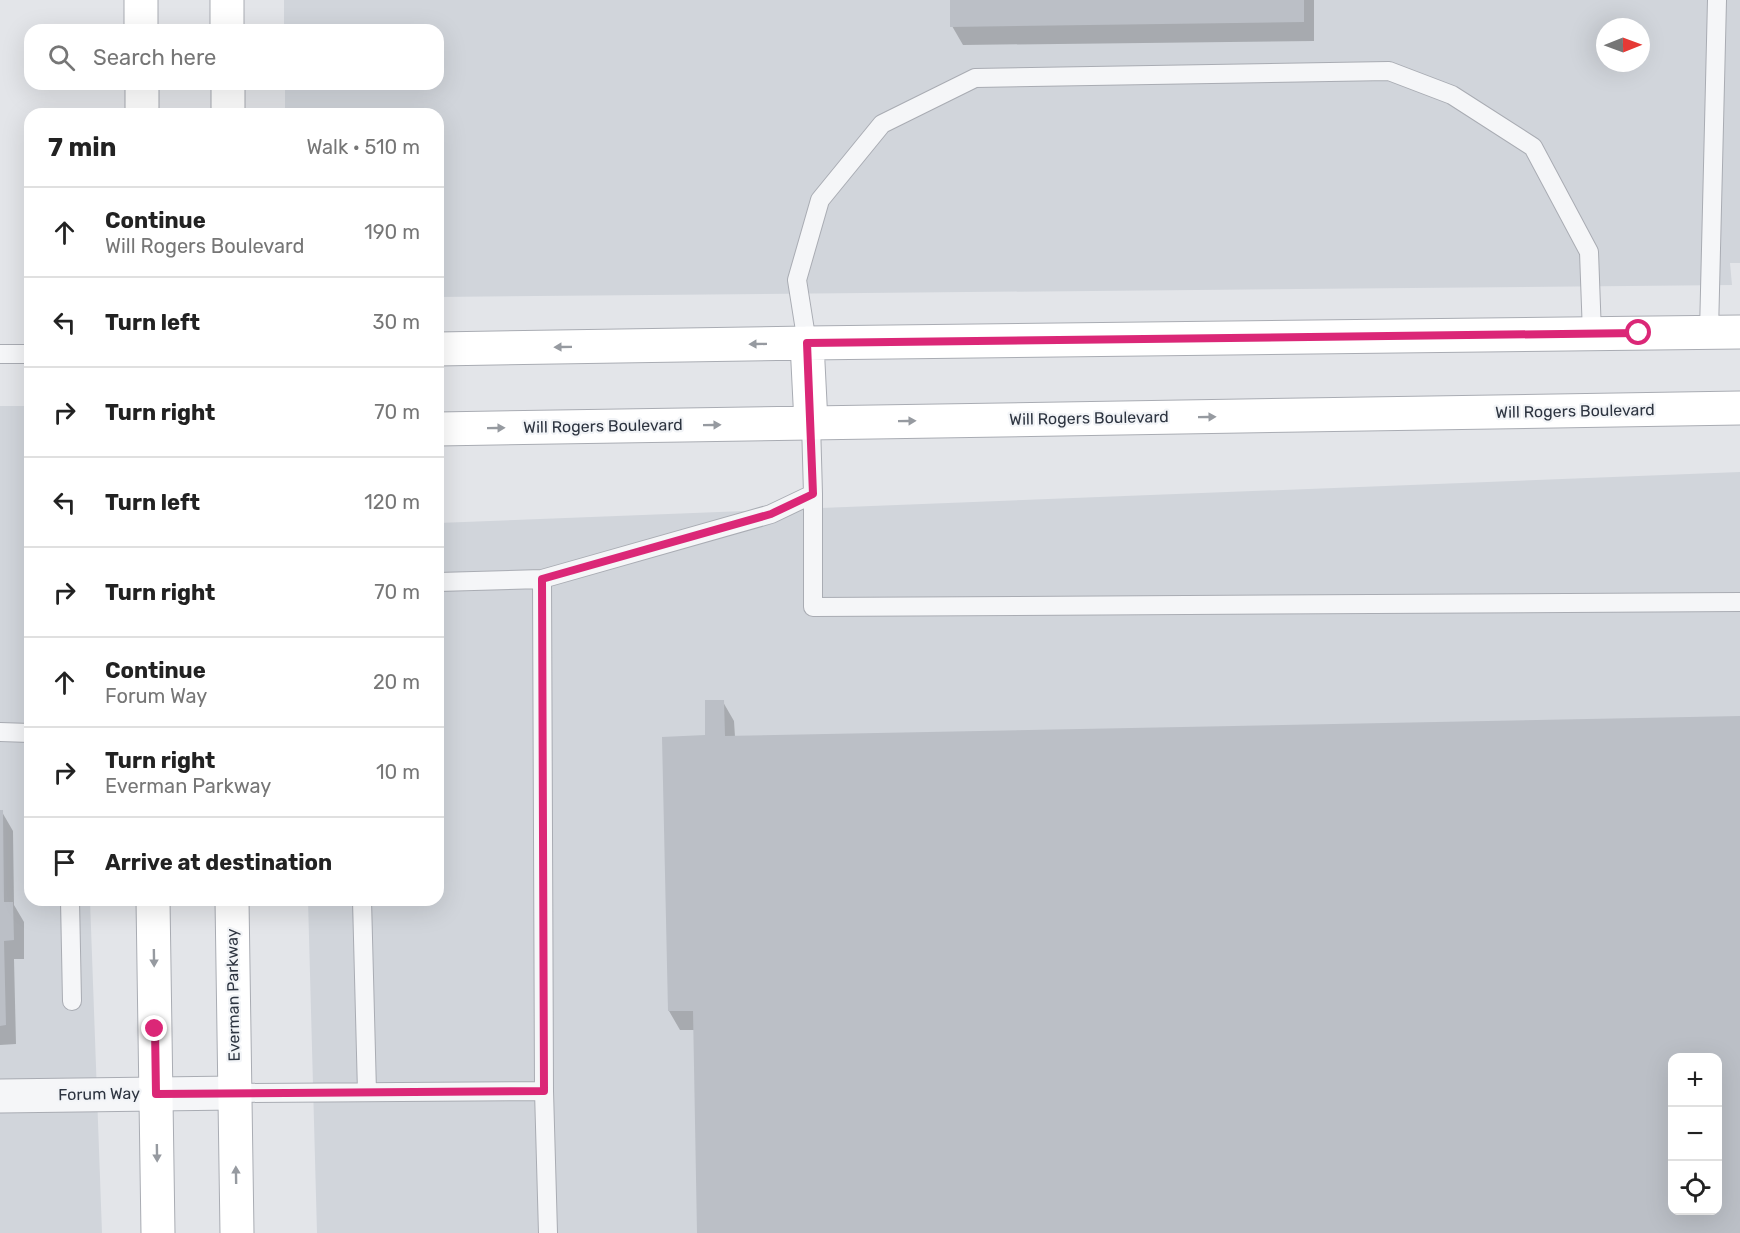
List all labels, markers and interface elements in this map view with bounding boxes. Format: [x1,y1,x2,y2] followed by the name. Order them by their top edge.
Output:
[1596,18,1650,72] north arrow
[24,24,444,90] search box
[45,41,78,74] icon: search
[93,44,216,71] text: Search here
[48,132,116,163] text: 7 min
[306,135,420,159] text: Walk · 510 m
[105,207,206,234] text: Continue
[48,216,81,249] icon: ahead
[364,220,420,244] text: 190 m
[105,234,304,258] text: Will Rogers Boulevard
[48,306,81,339] icon: left
[105,309,200,336] text: Turn left
[373,310,420,334] text: 30 m
[1625,319,1651,345] route start
[748,339,767,349] one-way arrow
[553,342,572,352] one-way arrow
[48,396,81,429] icon: right
[105,399,215,426] text: Turn right
[374,400,420,424] text: 70 m
[1495,400,1655,422] street label: Will Rogers Boulevard
[1009,407,1169,429] street label: Will Rogers Boulevard
[1198,412,1217,421] one-way arrow
[523,415,683,437] street label: Will Rogers Boulevard
[898,416,917,426] one-way arrow
[703,420,722,429] one-way arrow
[487,423,506,433] one-way arrow
[48,486,81,519] icon: left
[105,489,200,516] text: Turn left
[364,490,420,514] text: 120 m
[48,576,81,609] icon: right
[105,579,215,606] text: Turn right
[374,580,420,604] text: 70 m
[105,657,206,684] text: Continue
[48,666,81,699] icon: ahead
[373,670,420,694] text: 20 m
[105,684,207,708] text: Forum Way
[105,747,215,774] text: Turn right
[48,756,81,789] icon: right
[376,760,420,784] text: 10 m
[105,774,271,798] text: Everman Parkway
[48,846,81,879] icon: arrive
[105,849,332,876] text: Arrive at destination
[222,928,244,1062] street label: Everman Parkway
[149,949,159,968] one-way arrow
[141,1015,167,1041] route end
[1668,1053,1722,1215] map controls
[1668,1053,1722,1107] button: +
[58,1084,140,1104] street label: Forum Way
[1668,1107,1722,1161] button: −
[152,1144,162,1163] one-way arrow
[1668,1161,1722,1215] button: locate
[231,1165,241,1184] one-way arrow

